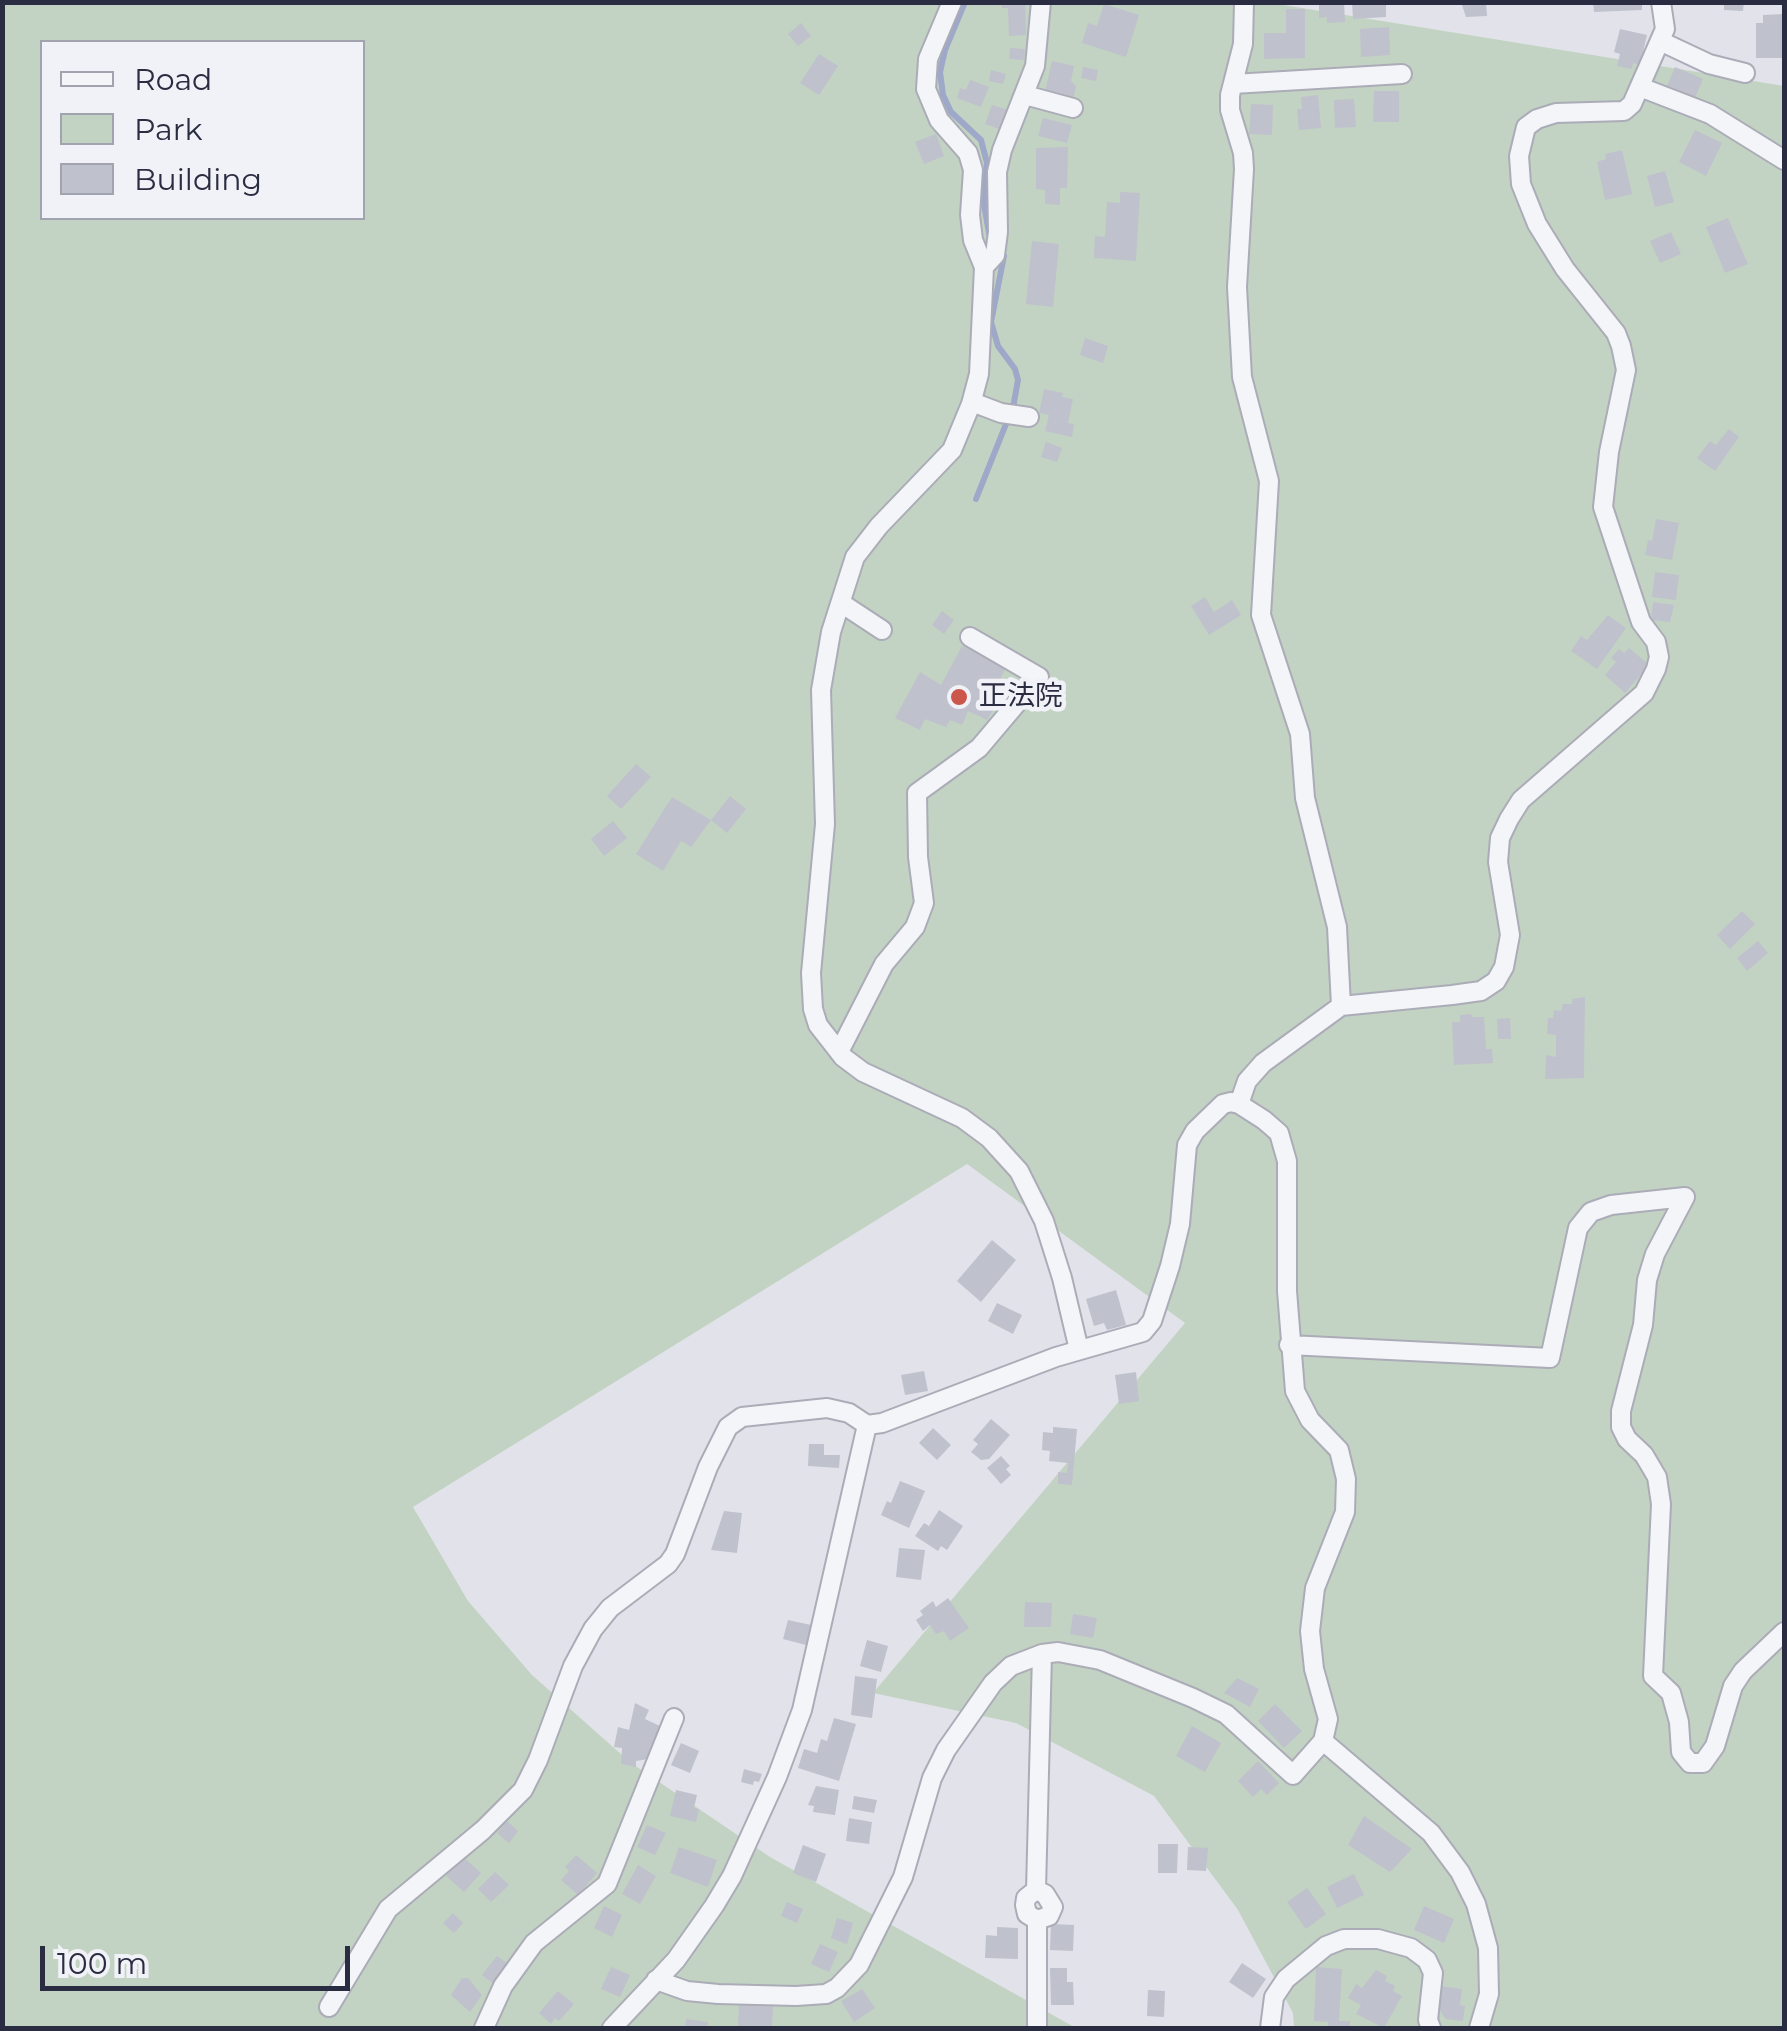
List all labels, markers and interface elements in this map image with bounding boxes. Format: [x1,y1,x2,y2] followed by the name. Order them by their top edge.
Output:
[40,40,365,220] legend
[134,61,212,98] text: Road
[134,111,203,148] text: Park
[134,161,262,198] text: Building
[979,680,1063,714] place label: 正法院
[948,686,970,708] marker: 正法院
[45,1926,355,1988] scale bar
[57,1945,147,1982] text: 100 m

